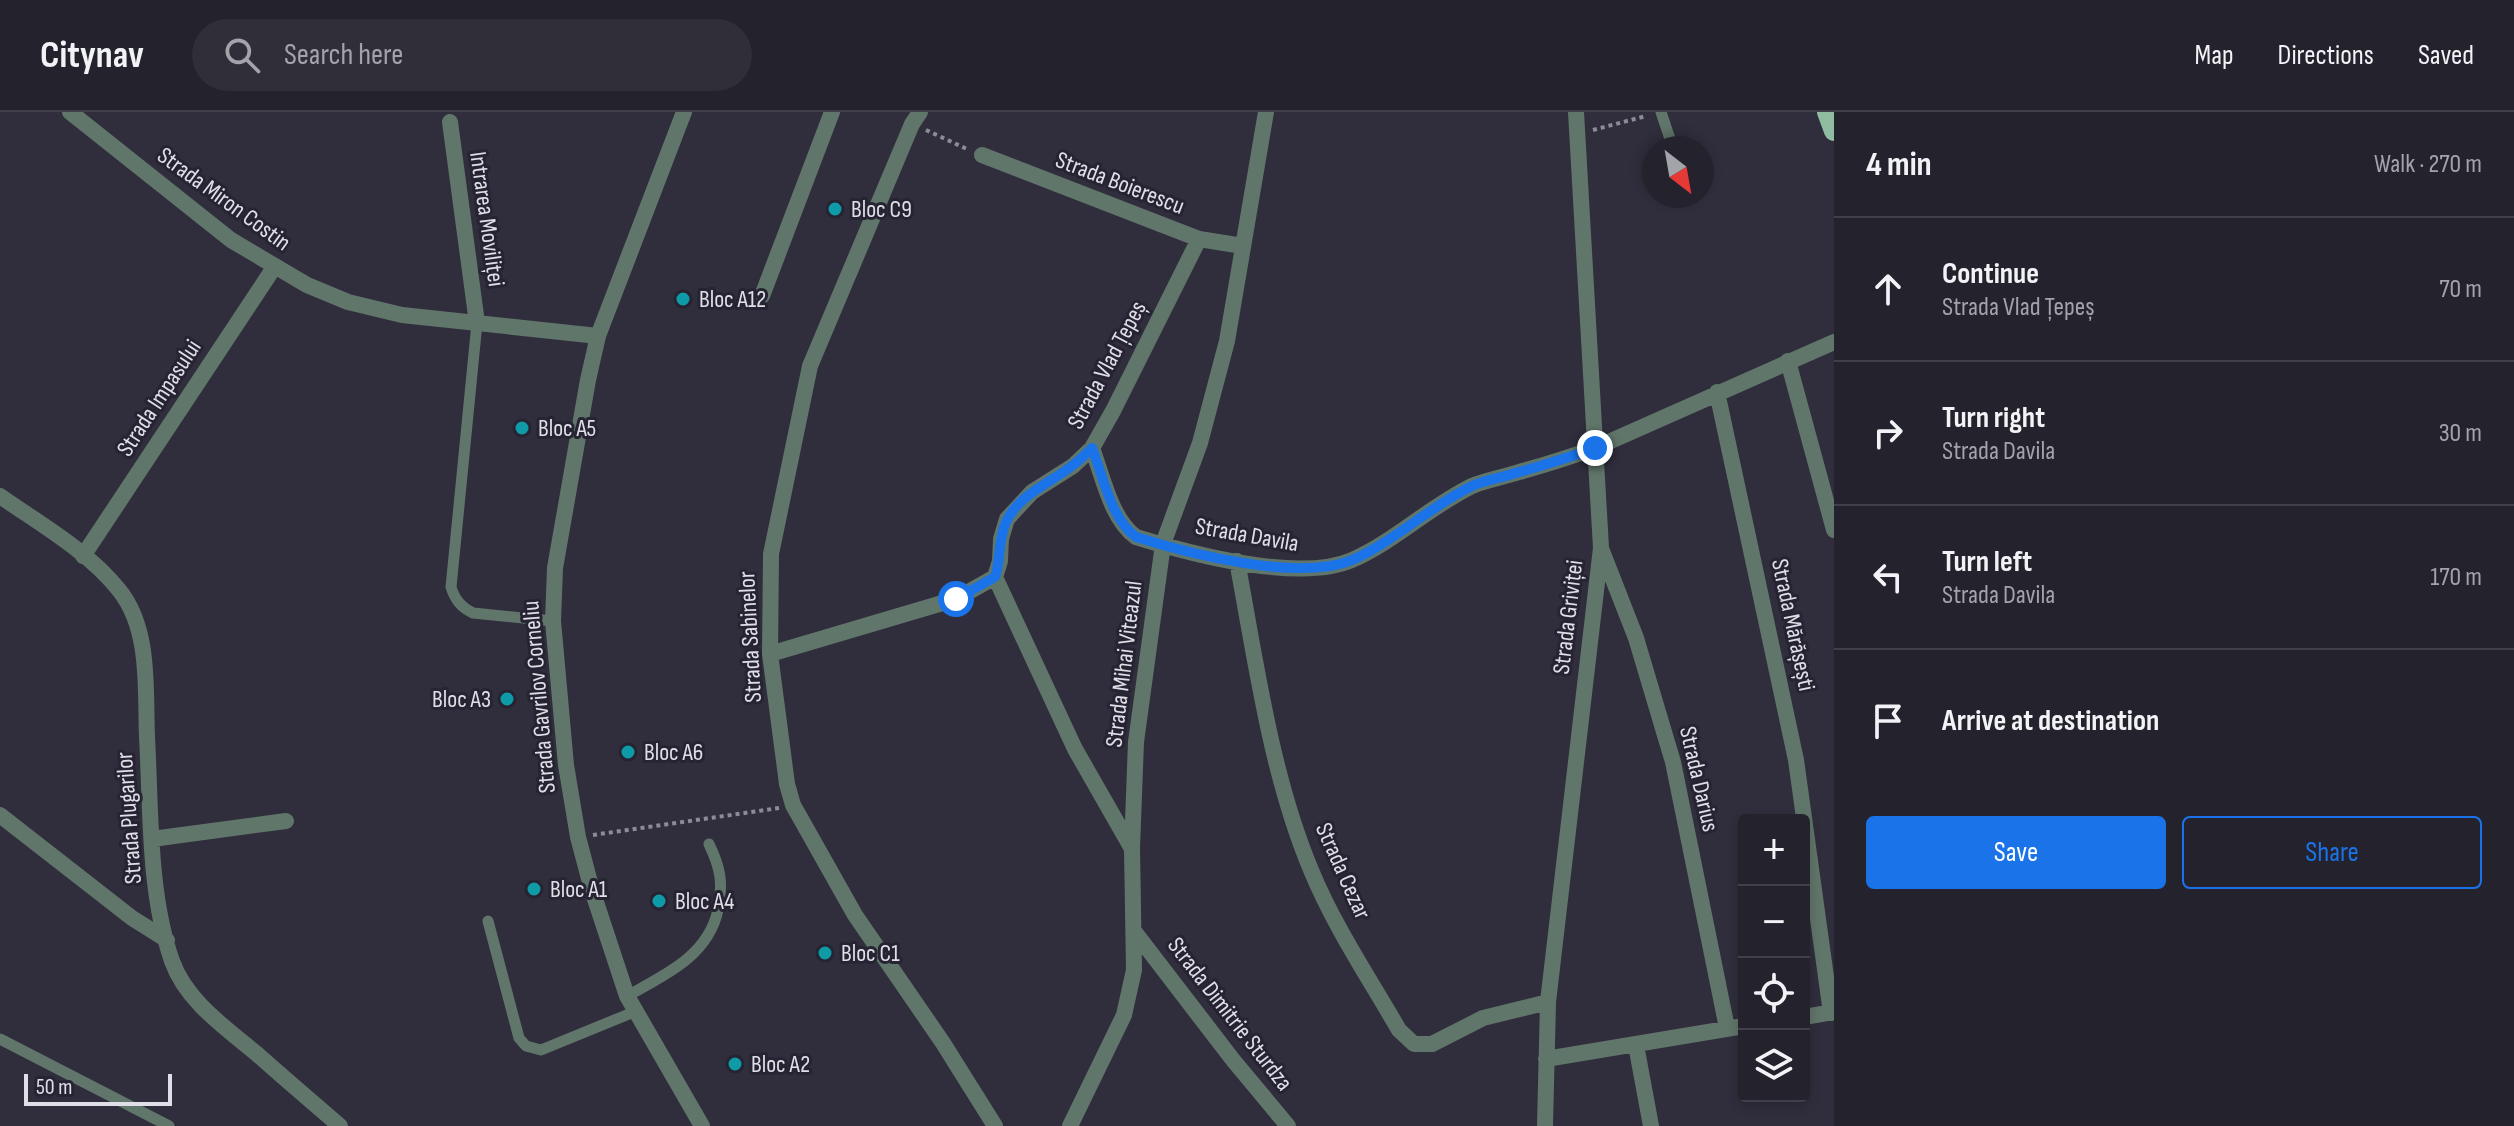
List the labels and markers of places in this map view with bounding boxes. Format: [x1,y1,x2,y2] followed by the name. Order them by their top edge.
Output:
[851,195,912,224] place label: Bloc C9
[826,200,844,218] marker: Bloc C9
[699,285,766,314] place label: Bloc A12
[674,290,692,308] marker: Bloc A12
[538,414,596,443] place label: Bloc A5
[513,419,531,437] marker: Bloc A5
[432,685,491,714] place label: Bloc A3
[498,690,516,708] marker: Bloc A3
[644,738,703,767] place label: Bloc A6
[619,743,637,761] marker: Bloc A6
[550,875,608,904] place label: Bloc A1
[525,880,543,898] marker: Bloc A1
[675,887,734,916] place label: Bloc A4
[650,892,668,910] marker: Bloc A4
[841,939,900,968] place label: Bloc C1
[816,944,834,962] marker: Bloc C1
[751,1050,810,1079] place label: Bloc A2
[726,1055,744,1073] marker: Bloc A2

